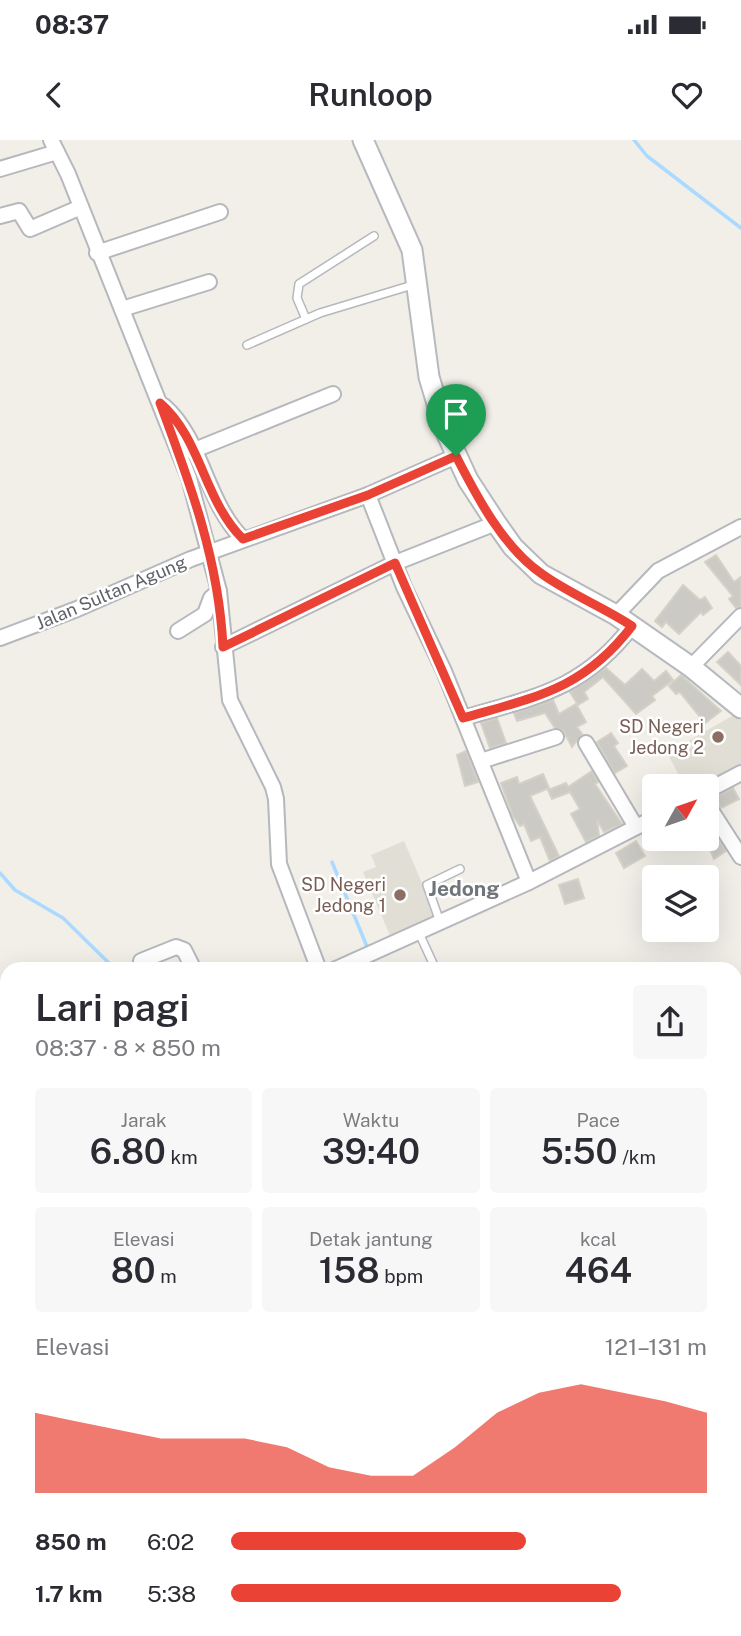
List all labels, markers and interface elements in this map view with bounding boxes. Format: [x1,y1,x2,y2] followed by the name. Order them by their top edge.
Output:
[35,9,109,40] text: 08:37
[35,76,73,114] icon: back
[308,76,433,113] text: Runloop
[668,76,706,114] icon: heart
[426,384,486,456] pin
[437,395,475,433] icon: arrive
[32,551,189,634] street label: Jalan Sultan Agung
[619,716,704,758] place label: SD Negeri Jedong 2
[710,729,726,745] marker: SD Negeri Jedong 2
[642,774,719,850] north arrow
[642,774,719,942] map controls
[642,865,719,942] button: layers
[301,874,386,916] place label: SD Negeri Jedong 1
[428,876,500,901] district label: Jedong
[392,887,408,903] marker: SD Negeri Jedong 1
[35,985,189,1030] text: Lari pagi
[633,985,707,1059] button: share
[35,1034,221,1061] text: 08:37 · 8 × 850 m
[121,1109,167,1131] text: Jarak
[343,1109,399,1131] text: Waktu
[577,1109,620,1131] text: Pace
[90,1131,166,1172] text: 6.80
[322,1131,420,1172] text: 39:40
[541,1131,618,1172] text: 5:50
[166,1146,198,1168] text: km
[618,1146,656,1168] text: /km
[113,1228,174,1250] text: Elevasi
[309,1228,433,1250] text: Detak jantung
[580,1228,617,1250] text: kcal
[111,1250,156,1291] text: 80
[319,1250,380,1291] text: 158
[565,1250,632,1291] text: 464
[156,1265,177,1287] text: m
[380,1265,423,1287] text: bpm
[35,1333,109,1360] text: Elevasi
[605,1333,707,1360] text: 121–131 m
[35,1528,107,1555] text: 850 m
[147,1528,194,1555] text: 6:02
[35,1580,103,1607] text: 1.7 km
[147,1580,196,1607] text: 5:38

